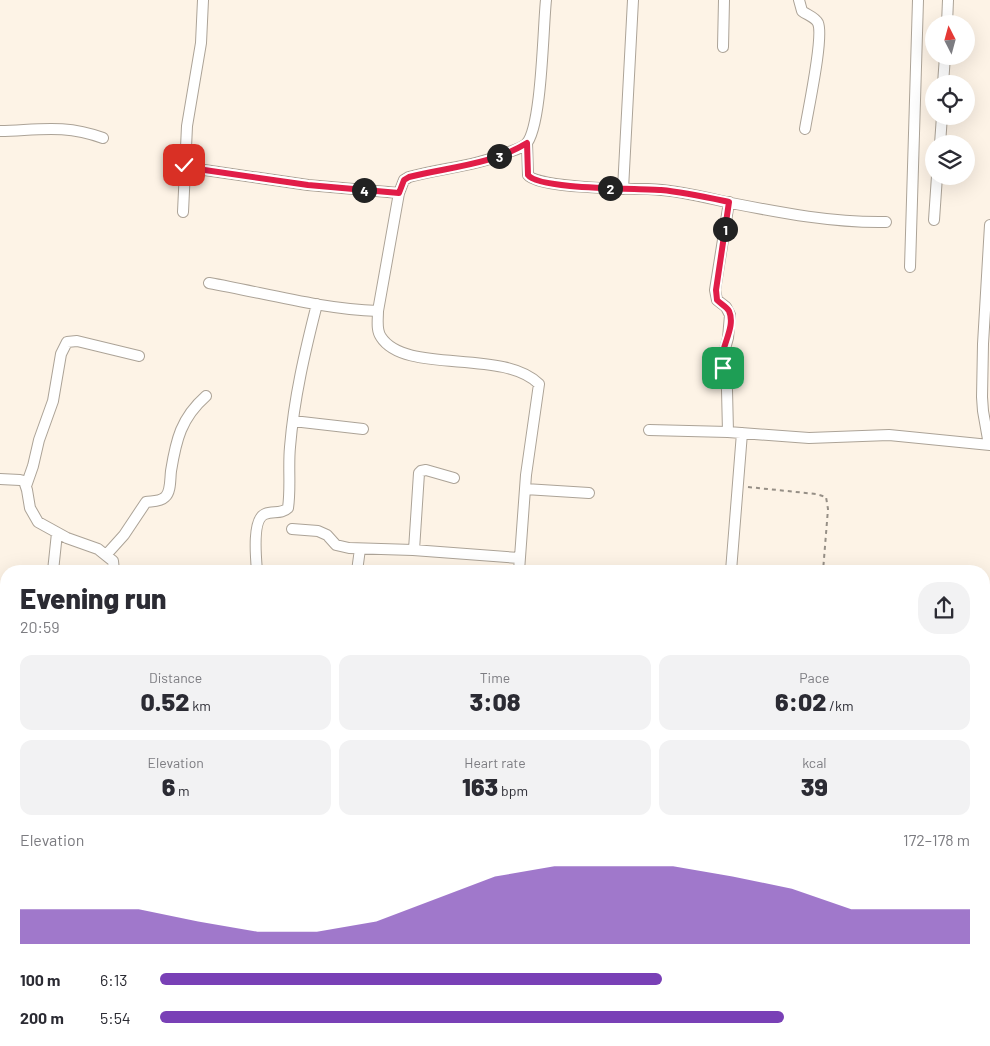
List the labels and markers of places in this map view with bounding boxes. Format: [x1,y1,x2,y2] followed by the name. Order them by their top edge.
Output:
[163,144,205,186] pin
[486,144,512,168] pin: 3
[598,176,622,200] pin: 2
[352,178,376,202] pin: 4
[712,216,738,242] pin: 1
[702,347,744,389] pin

